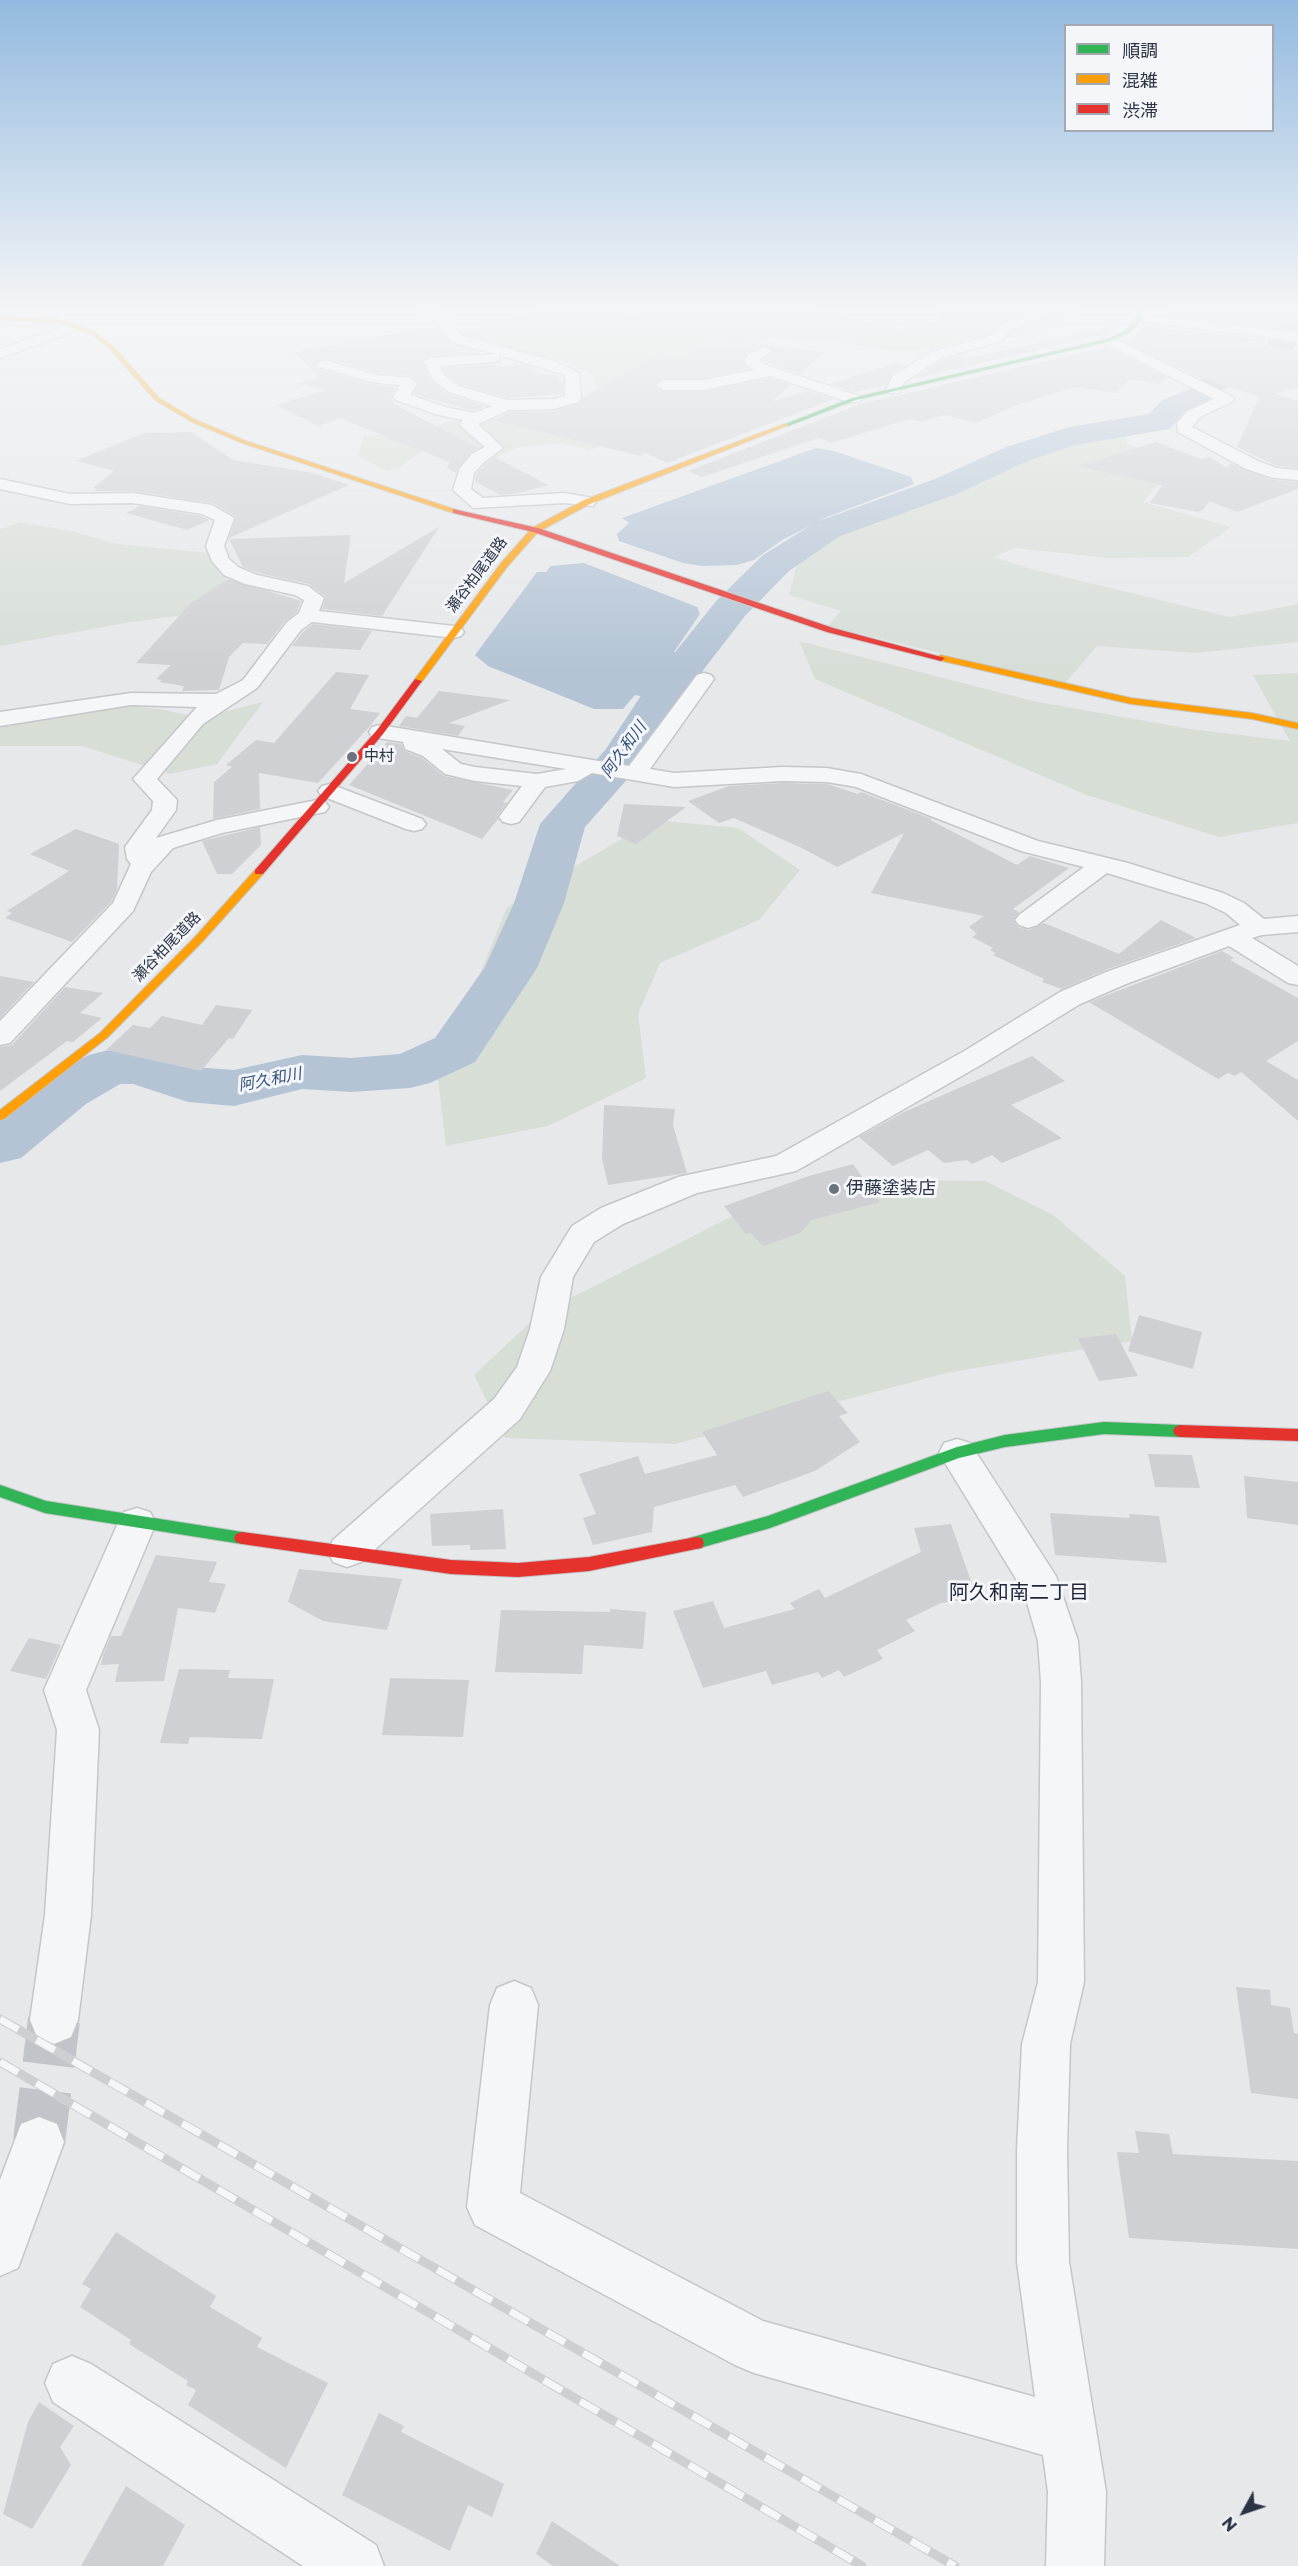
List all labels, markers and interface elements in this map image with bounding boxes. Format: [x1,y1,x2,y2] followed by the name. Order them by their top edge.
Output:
[1064,24,1274,132] legend
[1122,40,1158,62] text: 順調
[1122,70,1158,92] text: 混雑
[1122,100,1158,122] text: 渋滞
[443,534,511,616] street label: 瀬谷柏尾道路
[597,718,651,782] water label: 阿久和川
[364,748,394,766] place label: 中村
[345,750,359,764] marker: 中村
[129,908,205,986] street label: 瀬谷柏尾道路
[237,1064,303,1096] water label: 阿久和川
[846,1178,936,1200] place label: 伊藤塗装店
[827,1182,841,1196] marker: 伊藤塗装店
[949,1581,1089,1605] district label: 阿久和南二丁目
[1214,2482,1274,2542] north arrow
[1218,2513,1241,2535] text: N

